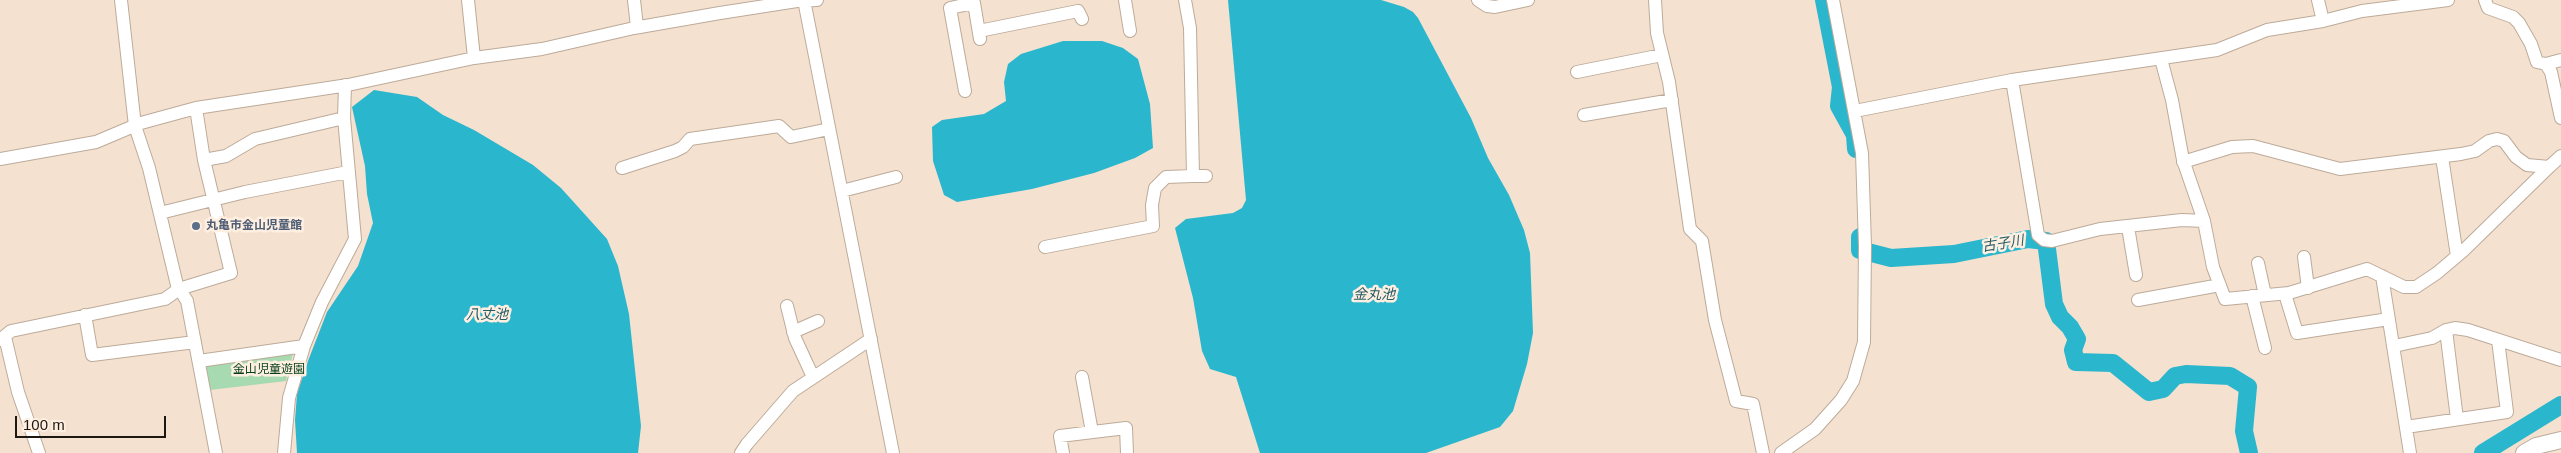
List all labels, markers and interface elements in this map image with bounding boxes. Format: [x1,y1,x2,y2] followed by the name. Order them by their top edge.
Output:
[206,219,302,233] place label: 丸亀市金山児童館
[190,220,202,232] marker: 丸亀市金山児童館
[1981,232,2025,256] water label: 古子川
[1353,287,1395,303] water label: 金丸池
[466,307,508,323] water label: 八丈池
[233,363,305,377] park label: 金山児童遊園
[18,406,169,438] scale bar
[23,416,65,433] text: 100 m

